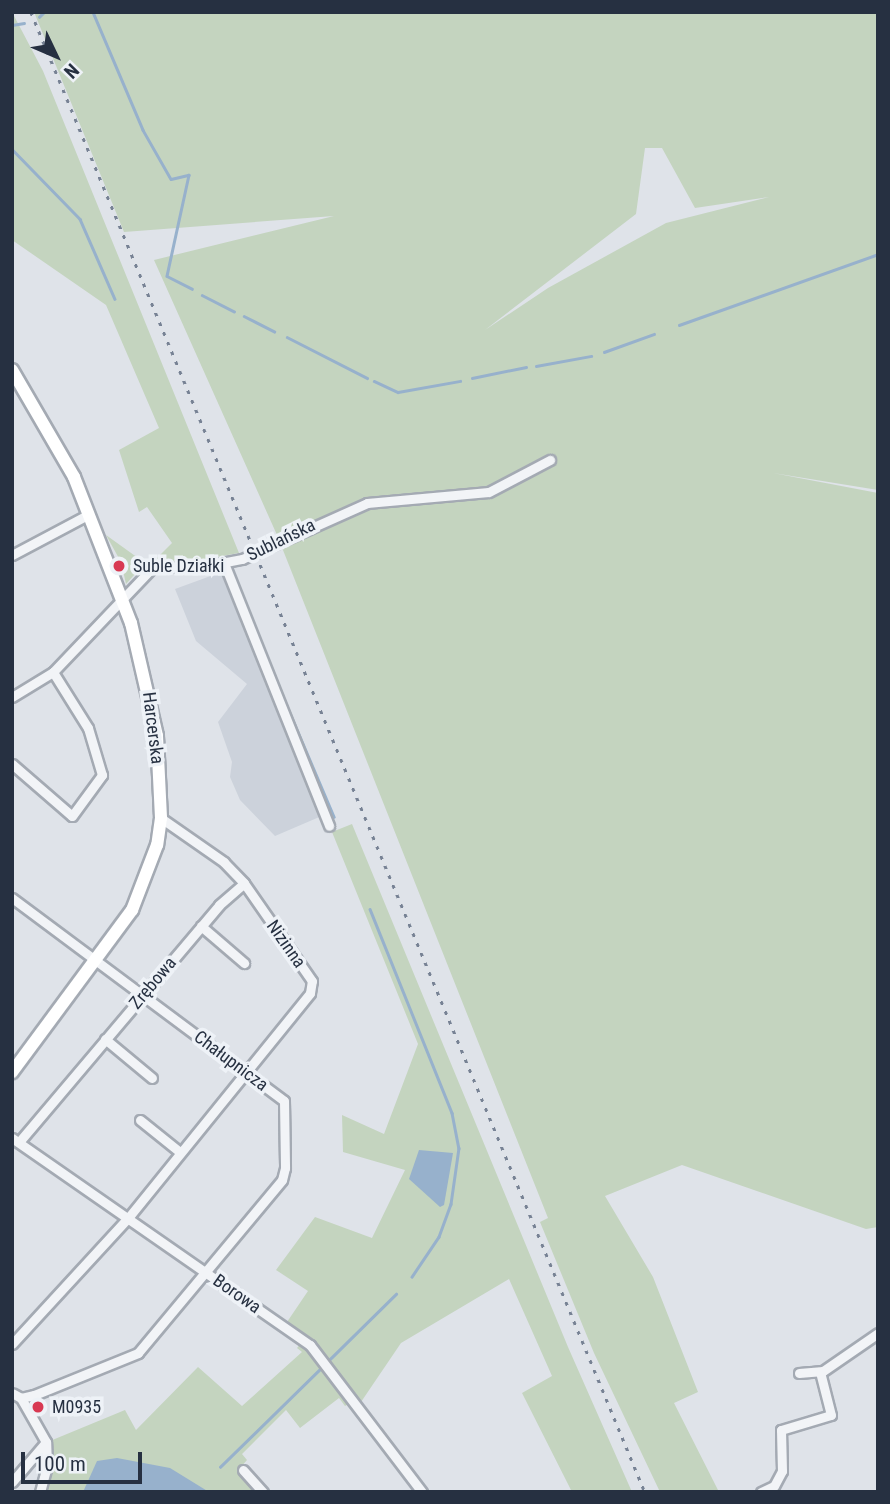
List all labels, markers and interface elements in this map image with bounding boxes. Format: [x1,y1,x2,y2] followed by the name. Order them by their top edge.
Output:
[21,21,91,91] north arrow
[59,59,84,83] text: N
[243,514,319,566] street label: Sublańska
[133,555,224,577] place label: Suble Działki
[111,558,127,574] marker: Suble Działki
[138,691,168,765] street label: Harcerska
[262,916,310,972] street label: Nizinna
[125,953,181,1013] street label: Zrębowa
[190,1026,272,1096] street label: Chałupnicza
[209,1270,265,1318] street label: Borowa
[52,1396,101,1418] place label: M0935
[30,1399,46,1415] marker: M0935
[24,1438,145,1482] scale bar
[34,1452,86,1476] text: 100 m

